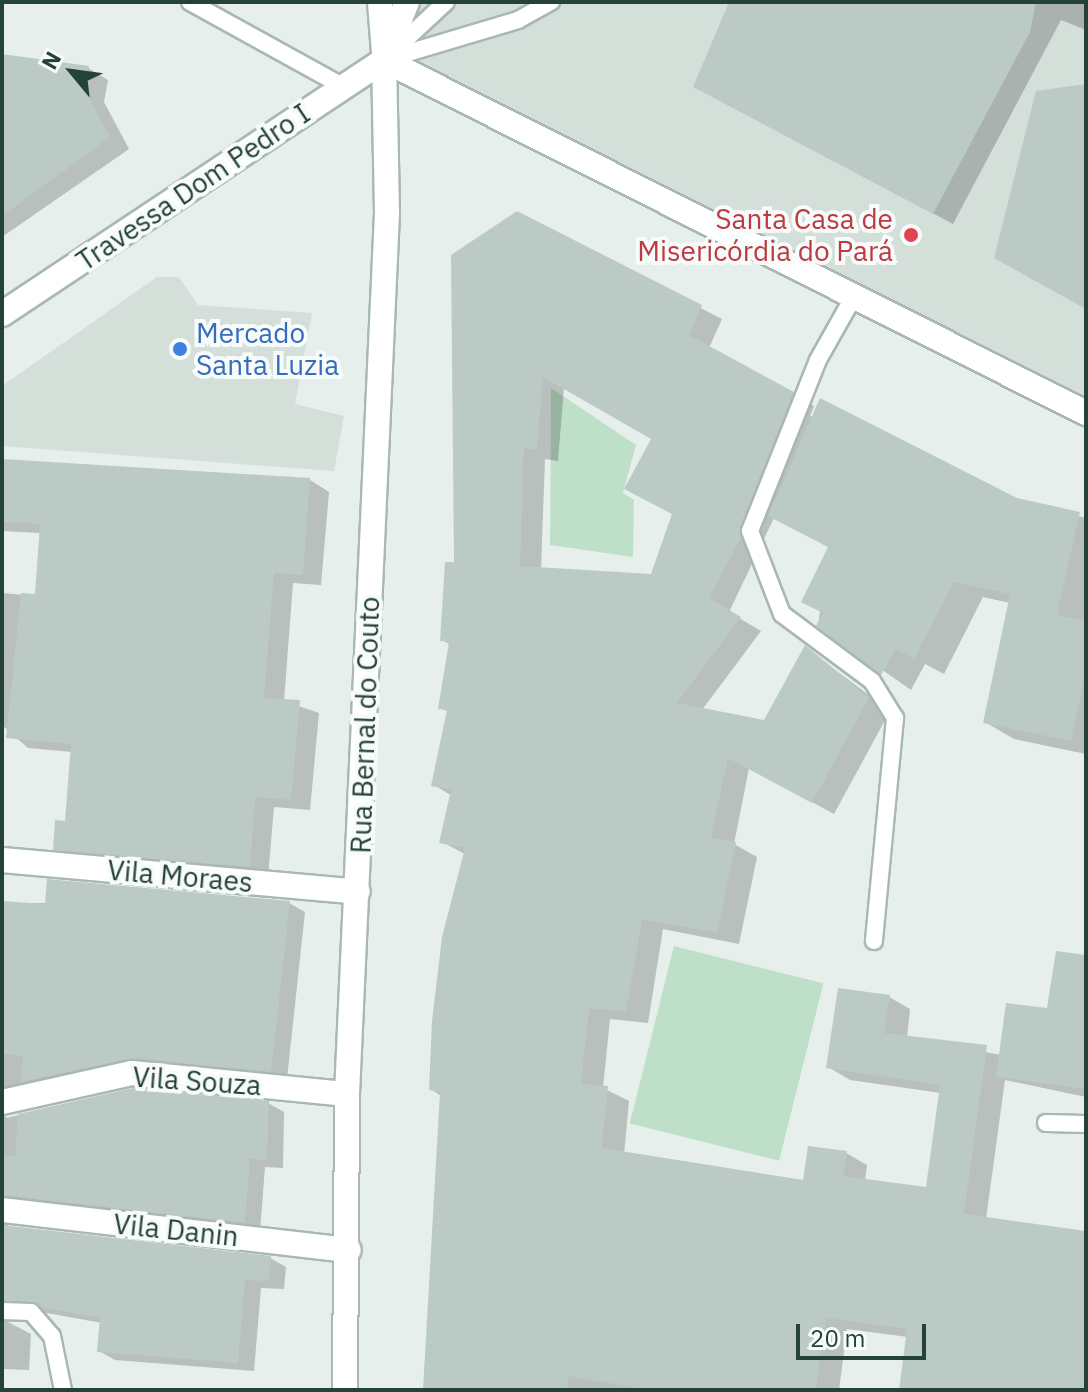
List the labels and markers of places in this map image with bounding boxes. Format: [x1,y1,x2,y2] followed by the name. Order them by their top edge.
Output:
[637,202,893,268] place label: Santa Casa de Misericórdia do Pará
[900,224,922,246] marker: Santa Casa de Misericórdia do Pará
[196,316,339,382] place label: Mercado Santa Luzia
[171,340,189,358] marker: Mercado Santa Luzia

